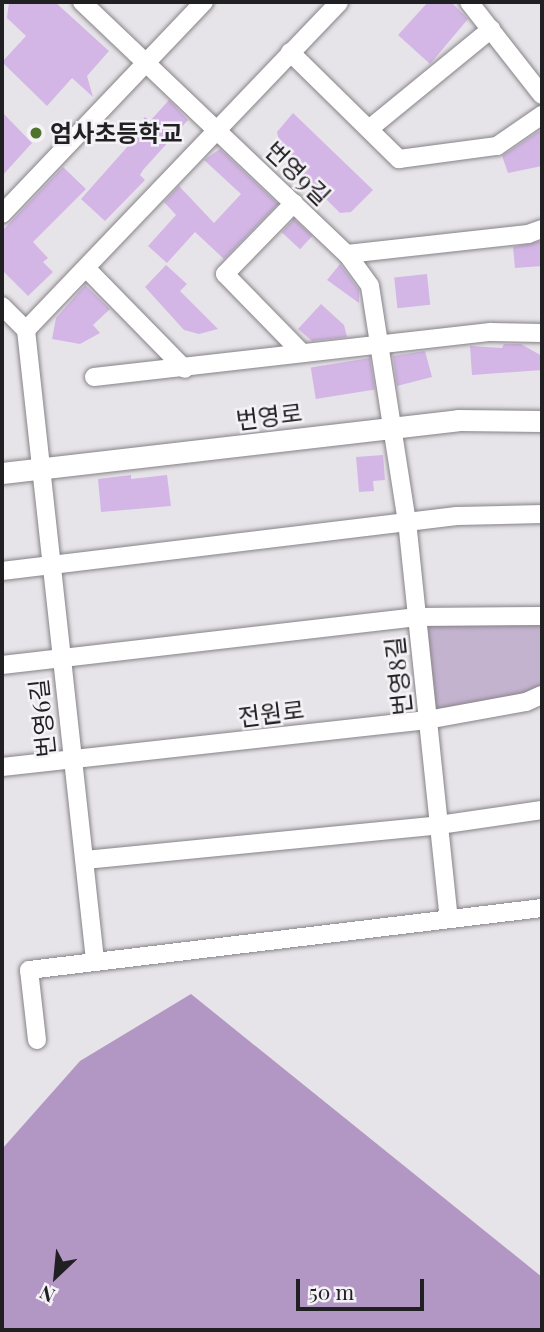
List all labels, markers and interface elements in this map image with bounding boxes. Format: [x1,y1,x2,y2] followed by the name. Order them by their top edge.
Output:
[50,119,182,147] place label: 엄사초등학교
[28,125,44,141] marker: 엄사초등학교
[260,135,336,211] street label: 번영9길
[234,398,304,434] street label: 번영로
[380,635,416,717] street label: 번영8길
[24,677,60,759] street label: 번영6길
[236,695,306,731] street label: 전원로
[21,1241,91,1311] north arrow
[299,1266,427,1310] scale bar
[309,1277,354,1305] text: 50 m
[35,1280,59,1310] text: N

